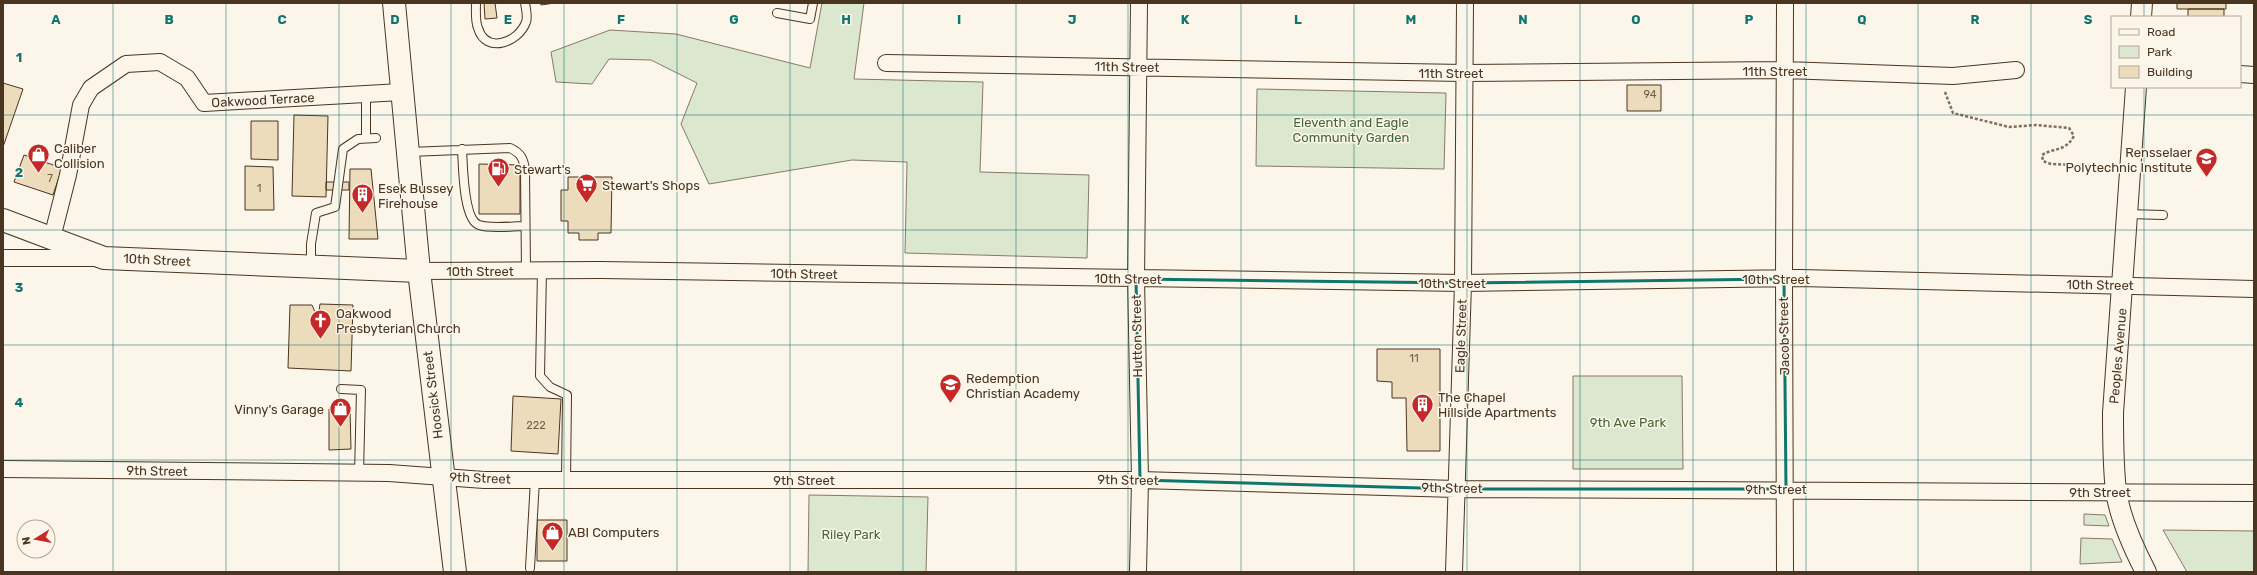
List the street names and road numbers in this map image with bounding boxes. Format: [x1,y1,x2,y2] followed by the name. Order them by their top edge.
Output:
[1094,59,1160,75] street label: 11th Street
[1743,64,1807,79] street label: 11th Street
[1419,66,1483,81] street label: 11th Street
[211,90,315,110] street label: Oakwood Terrace
[123,251,191,269] street label: 10th Street
[446,264,514,279] street label: 10th Street
[770,266,838,282] street label: 10th Street
[1094,271,1162,287] street label: 10th Street
[1742,272,1810,287] street label: 10th Street
[1418,276,1486,291] street label: 10th Street
[2066,277,2134,293] street label: 10th Street
[1129,294,1145,378] street label: Hutton Street
[1776,297,1792,375] street label: Jacob Street
[1452,299,1471,373] street label: Eagle Street
[2106,307,2130,405] street label: Peoples Avenue
[420,350,446,440] street label: Hoosick Street
[126,463,188,479] street label: 9th Street
[449,469,511,487] street label: 9th Street
[1097,472,1159,488] street label: 9th Street
[773,473,835,488] street label: 9th Street
[1421,480,1483,496] street label: 9th Street
[1745,482,1807,497] street label: 9th Street
[2069,485,2131,500] street label: 9th Street

